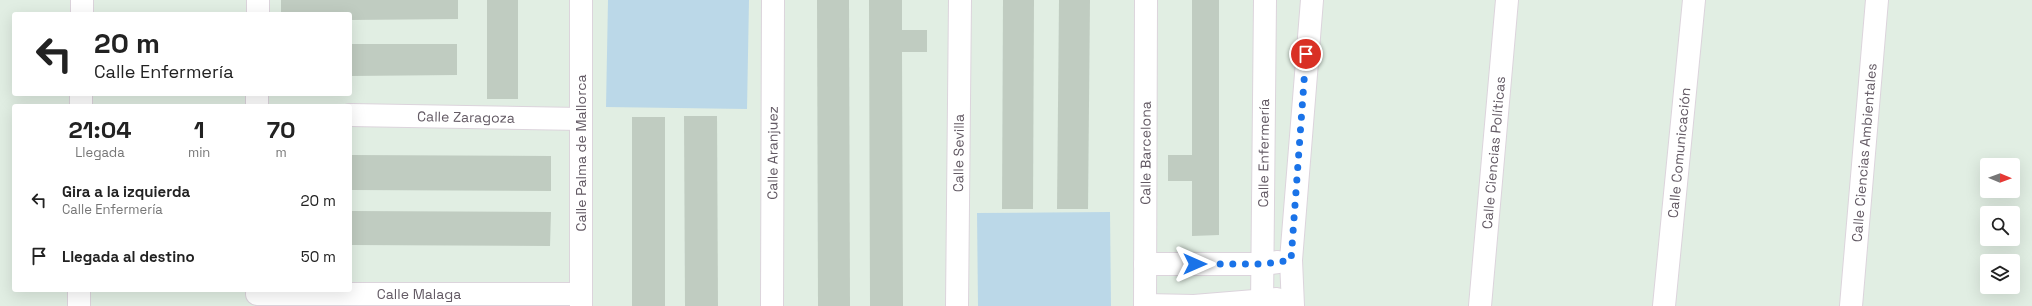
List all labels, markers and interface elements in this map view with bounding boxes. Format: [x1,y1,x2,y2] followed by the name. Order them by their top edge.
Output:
[94,25,160,61] text: 20 m
[28,28,80,80] icon: left
[1289,37,1323,71] pin
[1295,43,1317,65] icon: arrive
[94,60,234,83] text: Calle Enfermería
[1847,62,1881,243] street label: Calle Ciencias Ambientales
[572,74,590,232] street label: Calle Palma de Mallorca
[1478,75,1509,230] street label: Calle Ciencias Políticas
[1664,86,1694,219] street label: Calle Comunicación
[1254,99,1273,207] street label: Calle Enfermería
[1136,101,1155,205] street label: Calle Barcelona
[763,106,782,200] street label: Calle Aranjuez
[417,107,515,127] street label: Calle Zaragoza
[68,114,132,145] text: 21:04
[194,114,205,145] text: 1
[267,114,296,145] text: 70
[949,114,968,192] street label: Calle Sevilla
[75,144,125,161] text: Llegada
[188,144,210,161] text: min
[276,144,287,161] text: m
[1980,158,2020,198] north arrow
[1980,158,2020,294] map controls
[62,182,190,201] text: Gira a la izquierda
[28,189,50,211] icon: left
[301,191,336,210] text: 20 m
[62,201,163,218] text: Calle Enfermería
[1980,206,2020,246] button: search
[1174,243,1216,285] position arrow
[28,245,50,267] icon: arrive
[62,247,195,266] text: Llegada al destino
[301,247,336,266] text: 50 m
[1980,254,2020,294] button: layers
[377,285,461,303] street label: Calle Malaga

